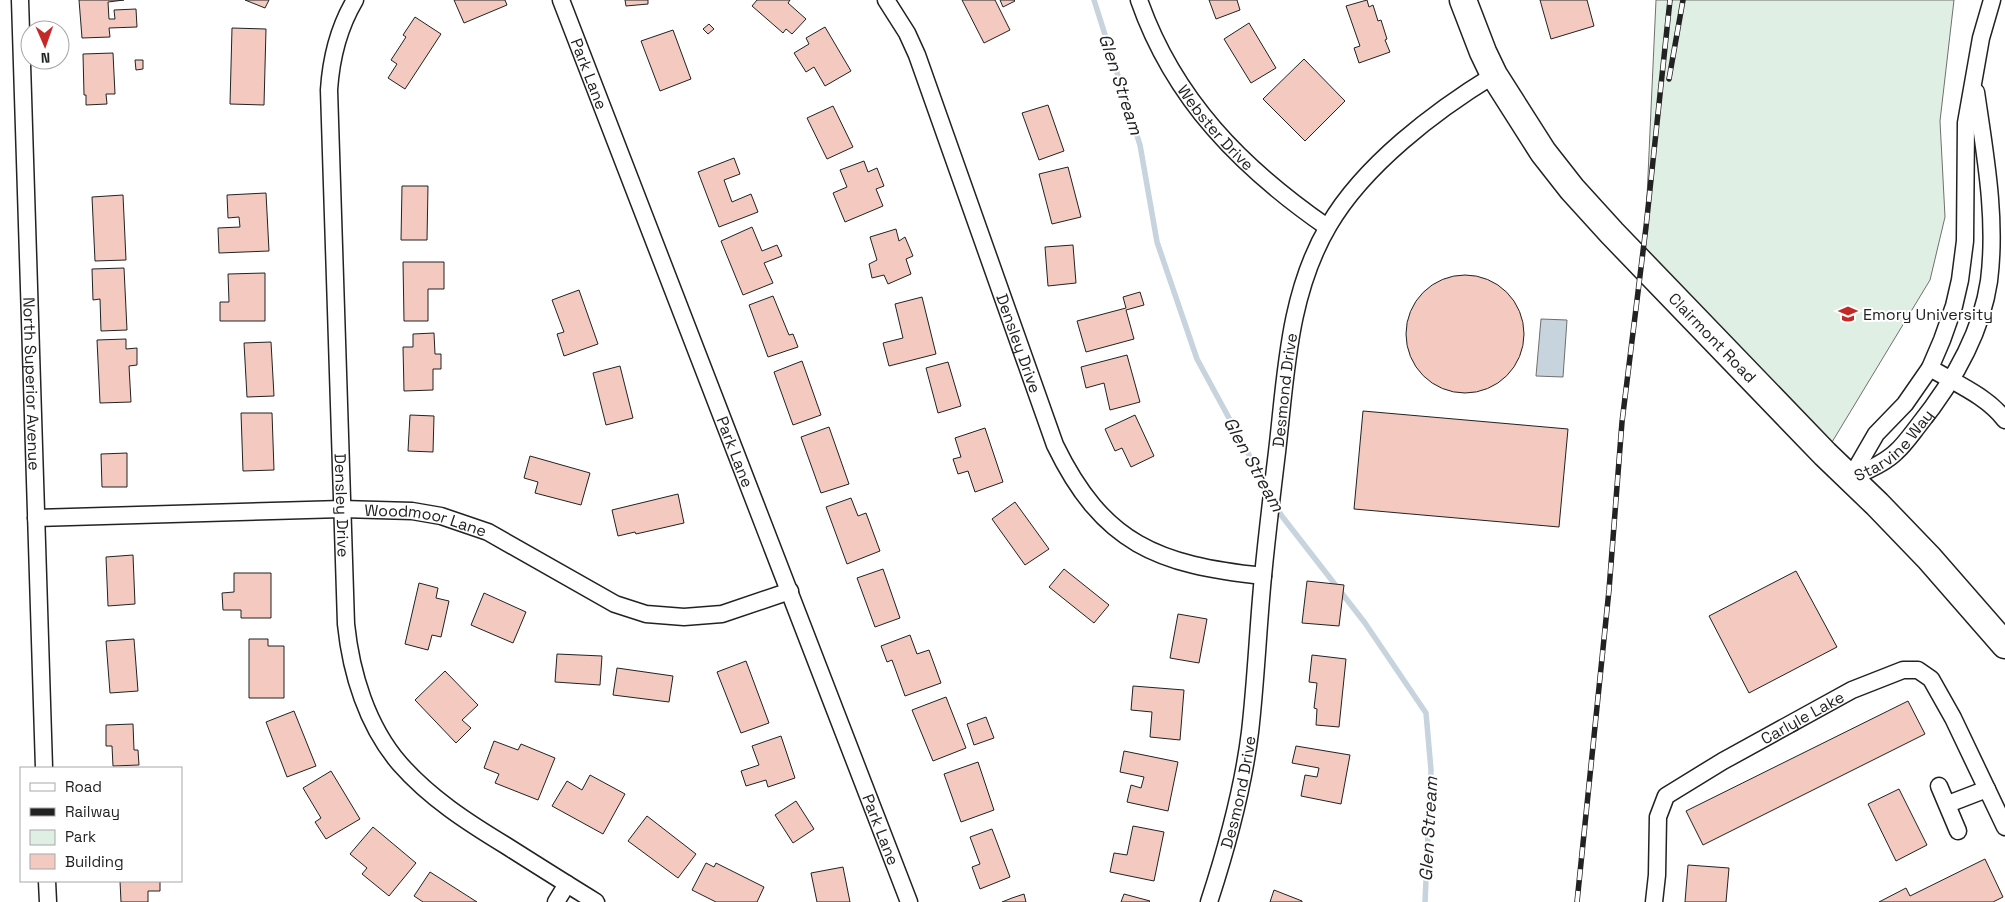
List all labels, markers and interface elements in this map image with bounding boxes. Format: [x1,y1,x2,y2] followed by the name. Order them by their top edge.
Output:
[20,20,70,70] north arrow
[1094,31,1148,138] water label: Glen Stream
[566,35,613,112] street label: Park Lane
[40,49,50,67] text: N
[1173,80,1259,175] street label: Webster Drive
[1664,288,1761,387] street label: Clairmont Road
[992,291,1046,396] street label: Densley Drive
[19,297,45,471] street label: North Superior Avenue
[1837,303,1859,325] school or university icon: Emory University
[1863,304,1993,325] place label: Emory University
[1267,331,1302,448] street label: Desmond Drive
[1850,405,1938,486] street label: Starvine Way
[712,413,758,490] street label: Park Lane
[1219,413,1290,516] water label: Glen Stream
[330,453,354,558] street label: Densley Drive
[364,499,490,541] street label: Woodmoor Lane
[1757,686,1848,749] street label: Carlyle Lake
[1215,734,1260,851] street label: Desmond Drive
[20,767,182,882] legend
[1414,776,1442,882] water label: Glen Stream
[65,777,102,796] text: Road
[858,791,904,868] street label: Park Lane
[65,802,120,821] text: Railway
[65,827,96,846] text: Park
[65,852,124,871] text: Building

